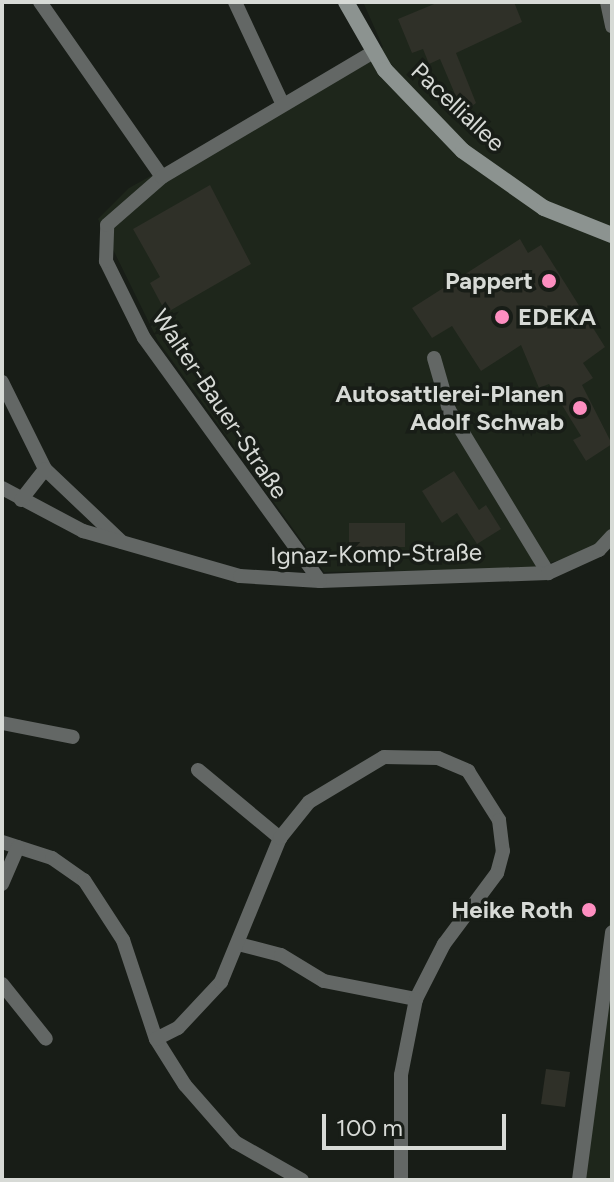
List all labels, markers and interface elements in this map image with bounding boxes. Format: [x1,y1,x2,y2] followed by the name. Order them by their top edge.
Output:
[405,57,511,157] street label: Pacelliallee
[445,267,533,295] place label: Pappert
[540,272,558,290] marker: Pappert
[518,303,596,331] place label: EDEKA
[146,304,294,504] street label: Walter-Bauer-Straße
[493,308,511,326] marker: EDEKA
[335,380,564,436] place label: Autosattlerei-Planen Adolf Schwab
[571,399,589,417] marker: Autosattlerei-Planen Adolf Schwab
[270,538,482,570] street label: Ignaz-Komp-Straße
[451,896,573,924] place label: Heike Roth
[580,901,598,919] marker: Heike Roth
[326,1098,510,1148] scale bar
[336,1113,403,1142] text: 100 m

